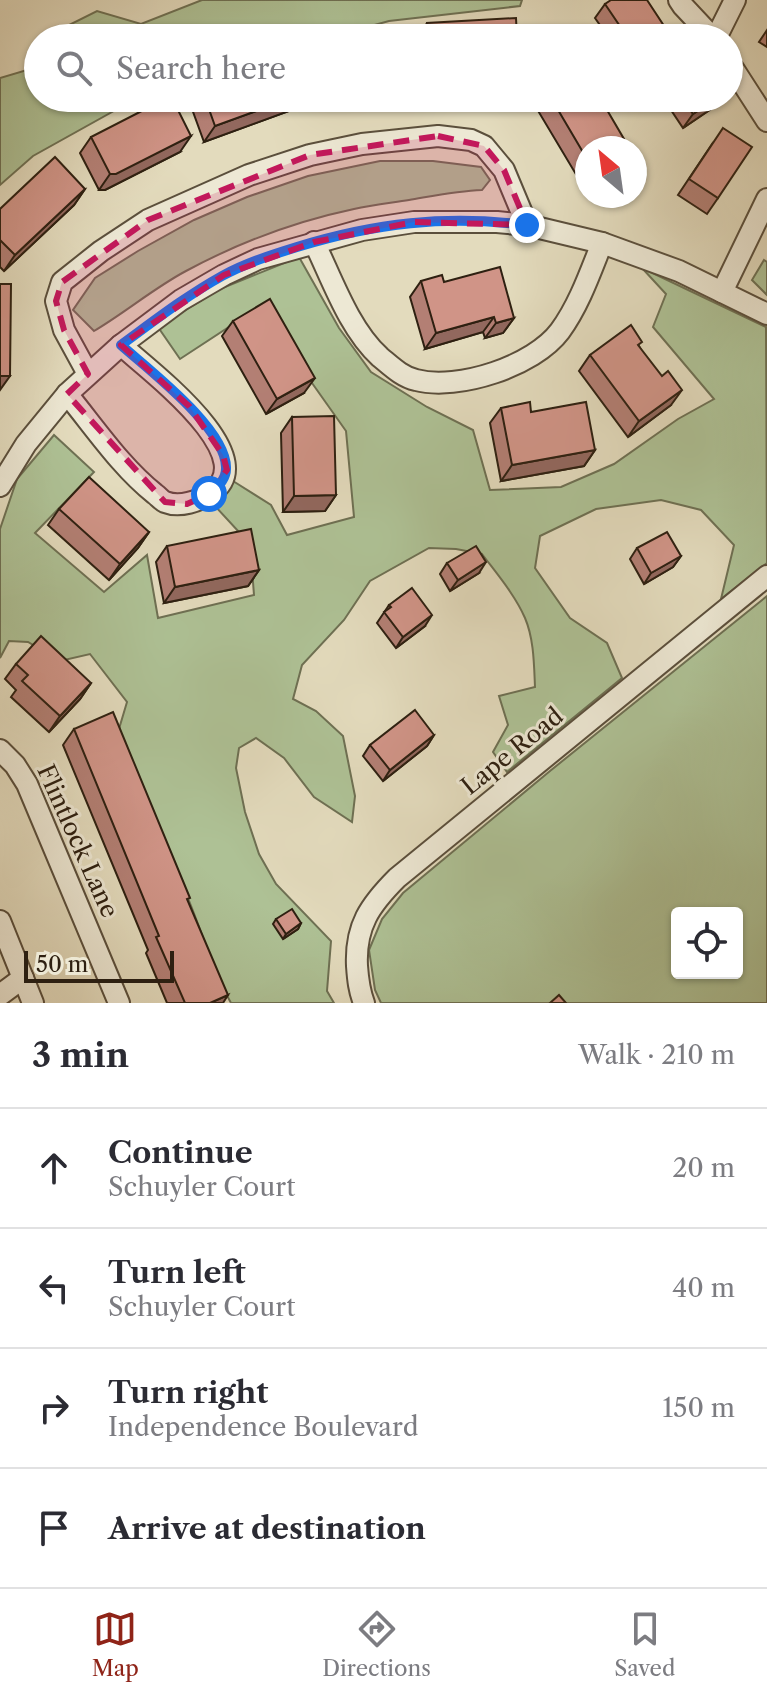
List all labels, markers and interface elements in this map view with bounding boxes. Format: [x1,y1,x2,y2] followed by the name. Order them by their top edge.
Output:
[24,24,743,112] search box
[52,46,96,90] icon: search
[116,50,286,87] text: Search here
[575,136,647,208] north arrow
[509,207,545,243] route end
[191,476,227,512] route start
[455,701,569,801] street label: Lape Road
[31,760,125,922] street label: Flintlock Lane
[671,907,743,979] map controls
[671,907,743,979] button: locate
[24,947,174,983] scale bar
[36,951,88,978] text: 50 m
[32,1034,129,1076] text: 3 min
[578,1039,735,1071] text: Walk · 210 m
[108,1134,253,1171] text: Continue
[32,1146,76,1190] icon: ahead
[672,1152,735,1184] text: 20 m
[108,1171,295,1203] text: Schuyler Court
[108,1254,245,1291] text: Turn left
[32,1266,76,1310] icon: left
[672,1272,735,1304] text: 40 m
[108,1291,295,1323] text: Schuyler Court
[108,1374,268,1411] text: Turn right
[32,1386,76,1430] icon: right
[662,1392,735,1424] text: 150 m
[108,1411,419,1443] text: Independence Boulevard
[32,1506,76,1550] icon: arrive
[108,1510,426,1547] text: Arrive at destination
[92,1607,139,1682] tab: Map
[322,1607,431,1682] tab: Directions
[614,1607,675,1682] tab: Saved

